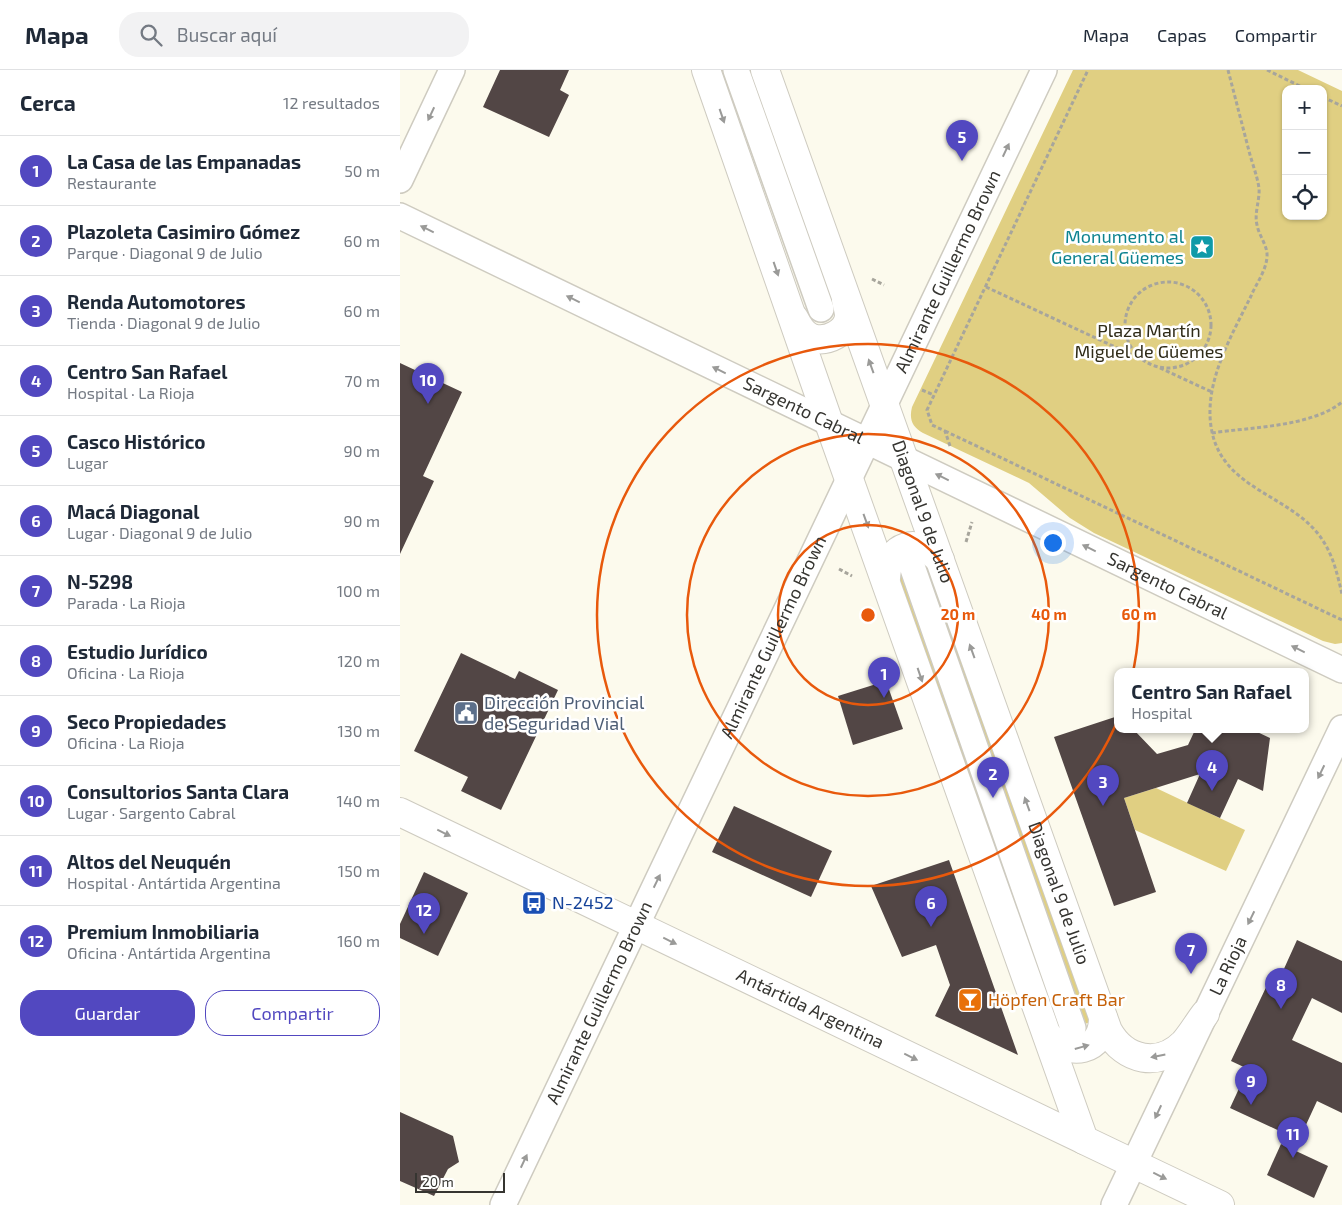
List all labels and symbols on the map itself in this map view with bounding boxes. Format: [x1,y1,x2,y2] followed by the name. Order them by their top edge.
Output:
[427,107,435,121] one-way arrow
[719,109,727,124] one-way arrow
[946,120,978,161] pin: 5
[1002,143,1010,157] one-way arrow
[889,166,1005,376] street label: Almirante Guillermo Brown
[420,224,434,232] one-way arrow
[1051,225,1185,268] place label: Monumento al General Güemes
[1189,234,1215,260] place icon: Monumento al General Güemes
[773,262,780,277] one-way arrow
[566,295,580,303] one-way arrow
[1075,319,1223,362] park label: Plaza Martín Miguel de Güemes
[867,358,874,373] one-way arrow
[412,363,444,404] pin: 10
[712,366,727,374] one-way arrow
[740,371,868,448] street label: Sargento Cabral
[888,437,959,586] street label: Diagonal 9 de Julio
[935,473,950,482] one-way arrow
[863,514,870,529] one-way arrow
[1040,530,1066,556] your location
[715,532,830,742] street label: Almirante Guillermo Brown
[1082,544,1096,552] one-way arrow
[1104,547,1232,624] street label: Sargento Cabral
[941,605,975,623] text: 20 m
[1031,605,1067,623] text: 40 m
[1122,605,1156,623] text: 60 m
[859,606,877,624] centre of rings
[968,643,975,658] one-way arrow
[1291,645,1305,653] one-way arrow
[868,657,900,698] pin: 1
[917,667,924,682] one-way arrow
[484,691,645,734] place label: Dirección Provincial de Seguridad Vial
[453,700,479,726] public building icon: Dirección Provincial de Seguridad Vial
[1196,750,1228,791] pin: 4
[977,757,1009,798] pin: 2
[1087,765,1119,806] pin: 3
[1317,765,1325,779] one-way arrow
[1023,796,1030,811] one-way arrow
[1024,818,1095,967] street label: Diagonal 9 de Julio
[437,830,451,838] one-way arrow
[653,874,661,888] one-way arrow
[915,886,947,927] pin: 6
[521,890,547,916] bus stop icon: N-2452
[552,891,614,913] place label: N-2452
[408,893,440,934] pin: 12
[541,897,656,1107] street label: Almirante Guillermo Brown
[1246,911,1254,925] one-way arrow
[1204,932,1251,999] street label: La Rioja
[1175,933,1207,974] pin: 7
[662,937,677,946] one-way arrow
[733,963,888,1053] street label: Antártida Argentina
[1265,968,1297,1009] pin: 8
[957,987,983,1013] bar icon: Höpfen Craft Bar
[988,988,1125,1010] place label: Höpfen Craft Bar
[1074,1043,1090,1051] one-way arrow
[1150,1052,1165,1060] one-way arrow
[904,1053,918,1061] one-way arrow
[1235,1064,1267,1105] pin: 9
[1154,1105,1162,1119] one-way arrow
[1277,1117,1309,1158] pin: 11
[520,1154,528,1168] one-way arrow
[415,1170,505,1193] scale bar
[1153,1172,1167,1180] one-way arrow

